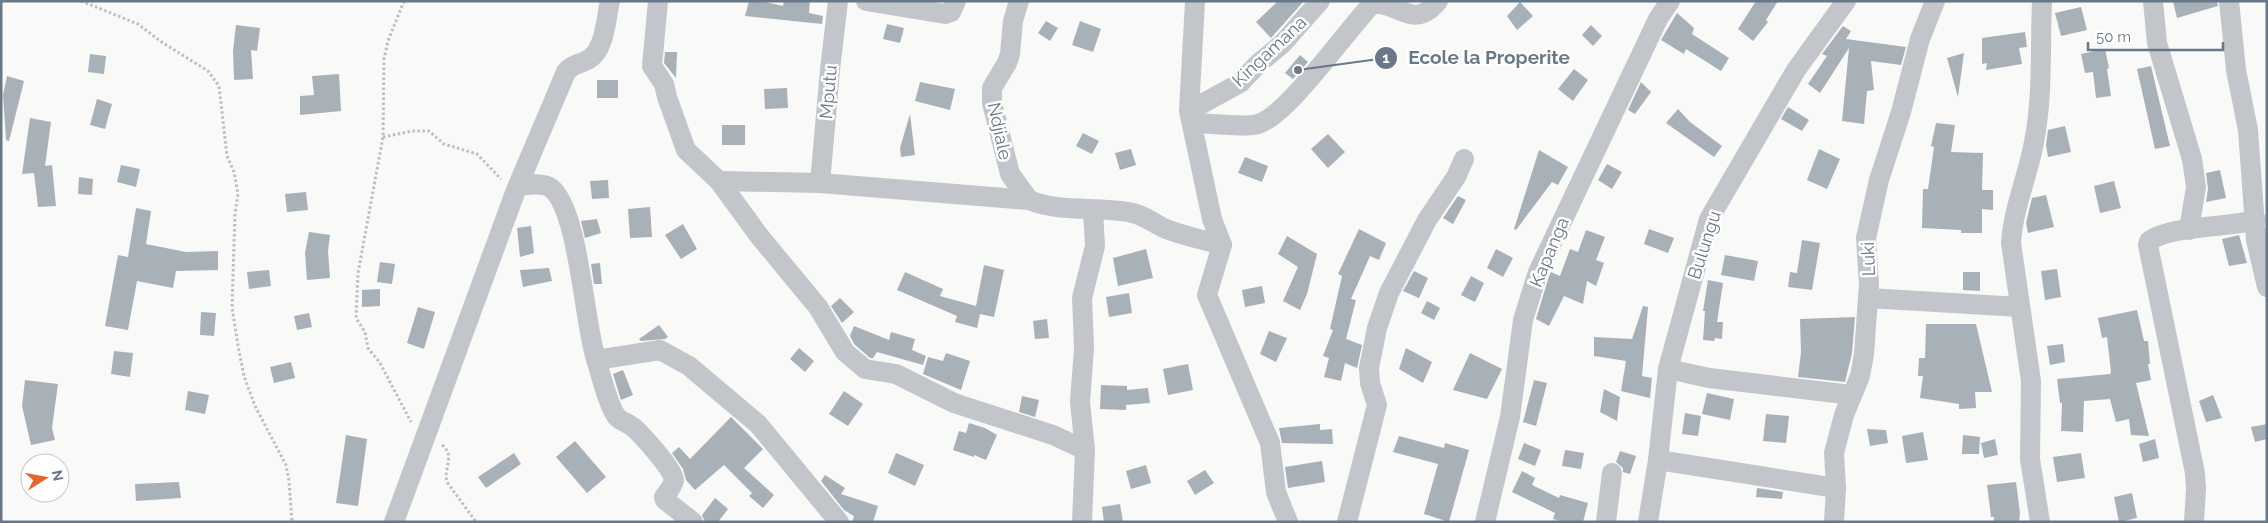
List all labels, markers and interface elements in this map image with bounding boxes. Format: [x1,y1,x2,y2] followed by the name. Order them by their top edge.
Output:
[1228,11,1310,91] street label: Kingamana
[2088,20,2223,52] scale bar
[2096,28,2131,46] text: 50 m
[1373,41,1580,75] callout: Ecole la Properite
[1408,46,1570,68] text: Ecole la Properite
[1382,49,1390,67] text: 1
[815,64,841,120] street label: Mputu
[984,100,1016,162] street label: Ndjiale
[1683,208,1725,282] street label: Bulungu
[1525,214,1573,290] street label: Kapanga
[1857,241,1879,277] street label: Luki
[20,453,70,503] north arrow
[49,469,67,482] text: N

